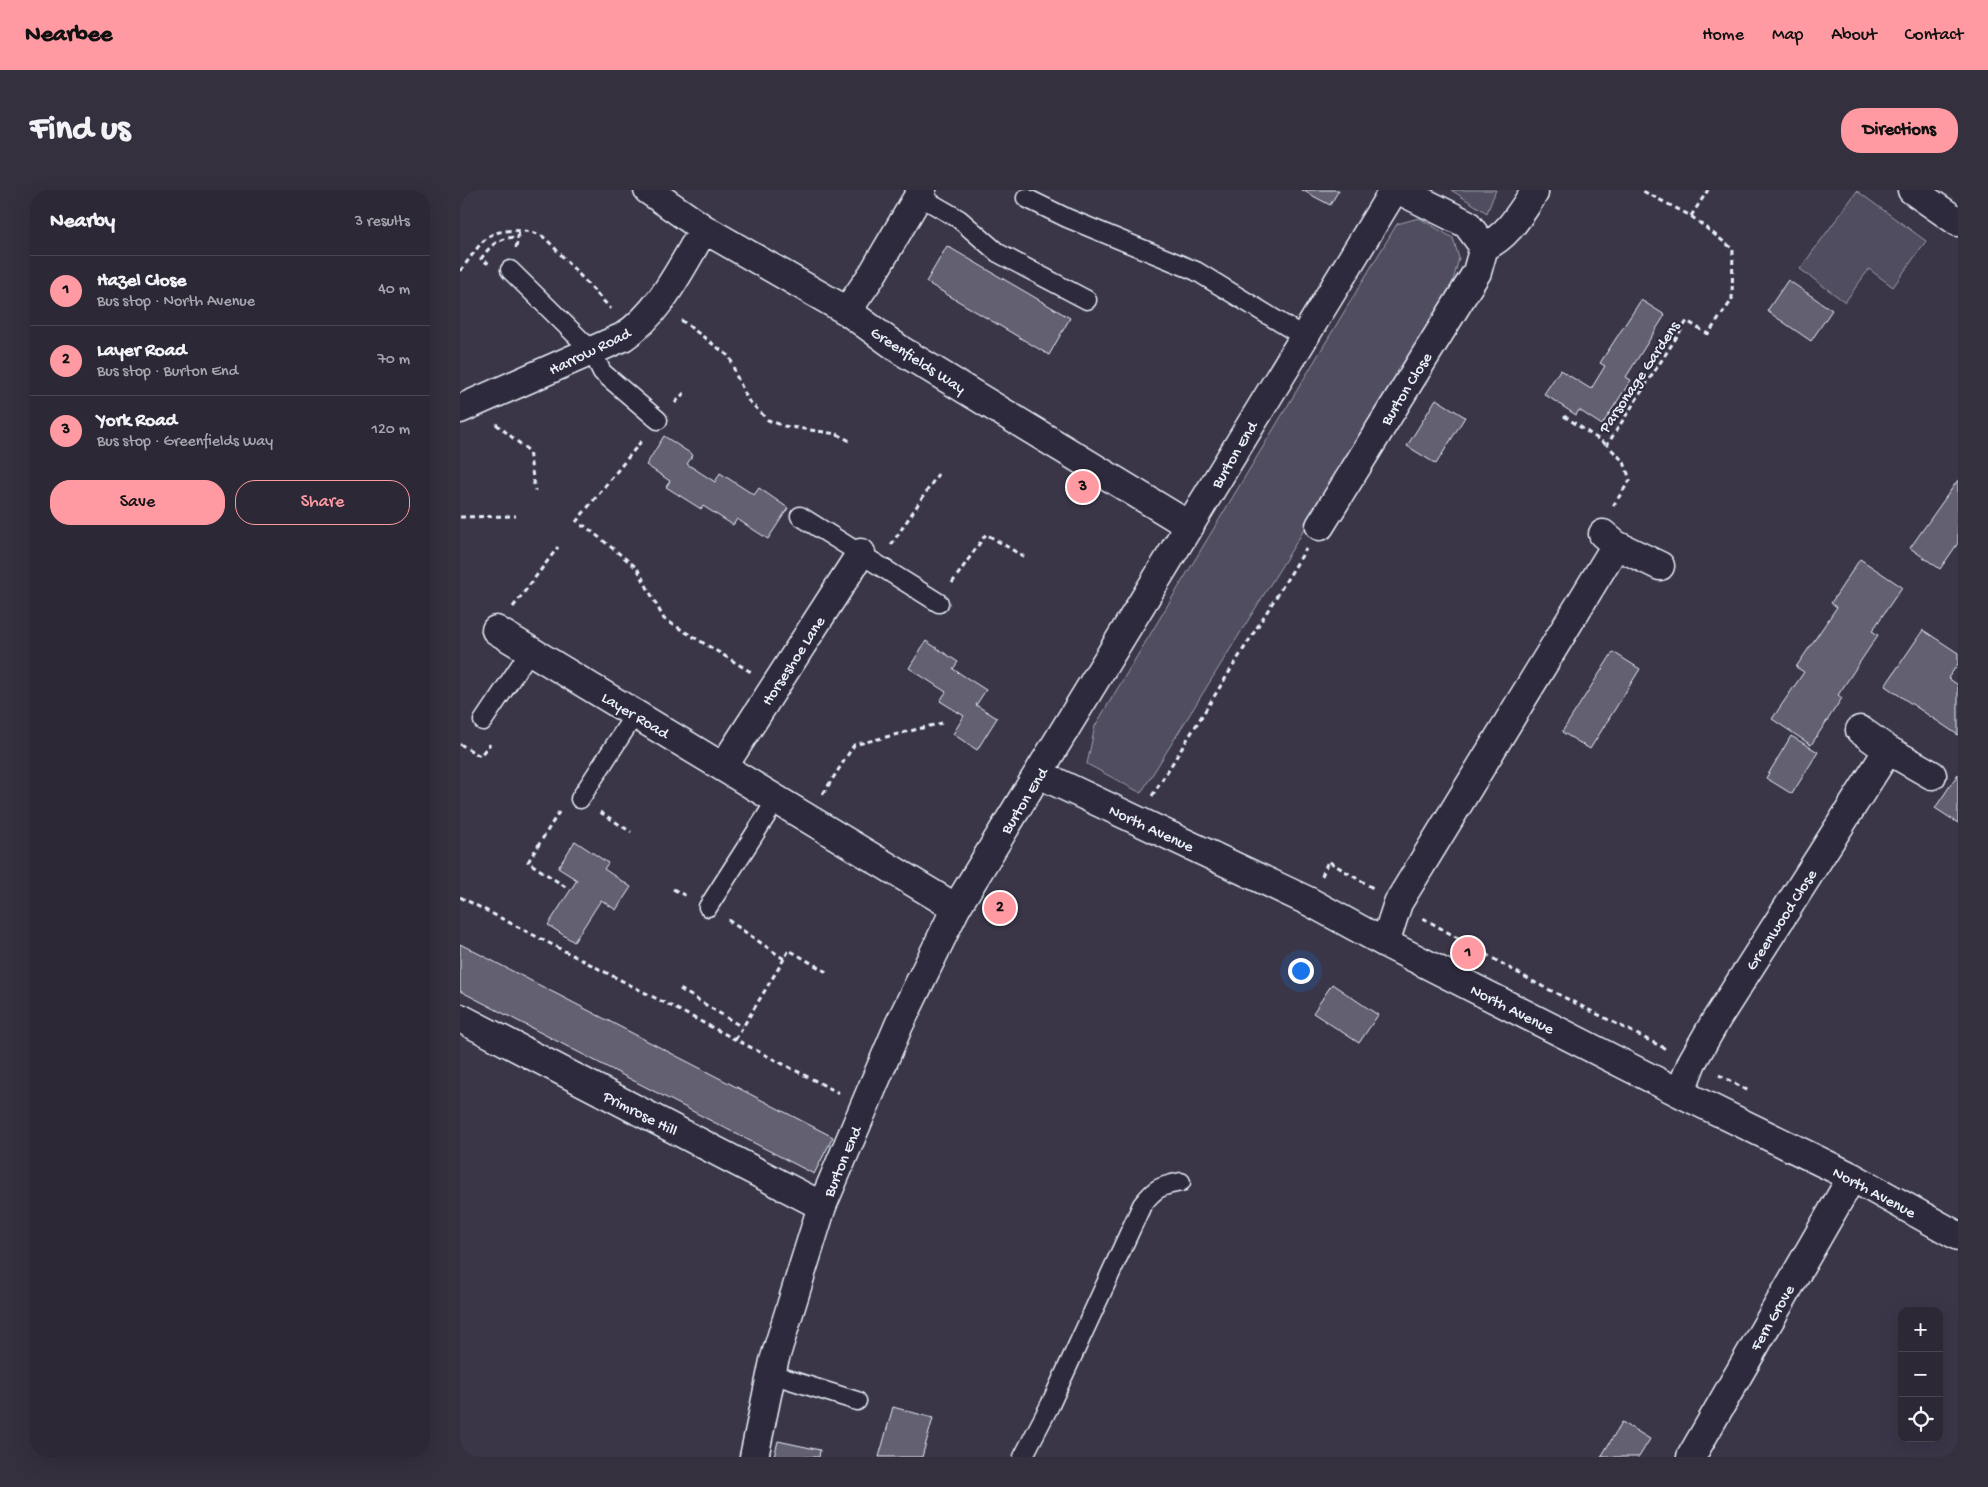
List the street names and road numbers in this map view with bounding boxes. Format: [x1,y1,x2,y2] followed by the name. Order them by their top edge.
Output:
[1596,317,1686,438] street label: Parsonage Gardens
[546,324,636,381] street label: Harrow Road
[866,324,968,400] street label: Greenfields Way
[1378,349,1438,431] street label: Burton Close
[1208,418,1264,493] street label: Burton End
[759,613,831,710] street label: Horseshoe Lane
[597,689,673,745] street label: Layer Road
[998,764,1055,839] street label: Burton End
[1105,802,1197,858] street label: North Avenue
[1743,866,1823,975] street label: Greenwood Close
[1466,982,1557,1041] street label: North Avenue
[598,1088,680,1142] street label: Primrose Hill
[821,1123,868,1201] street label: Burton End
[1829,1164,1919,1224] street label: North Avenue
[1747,1282,1801,1356] street label: Fern Grove

